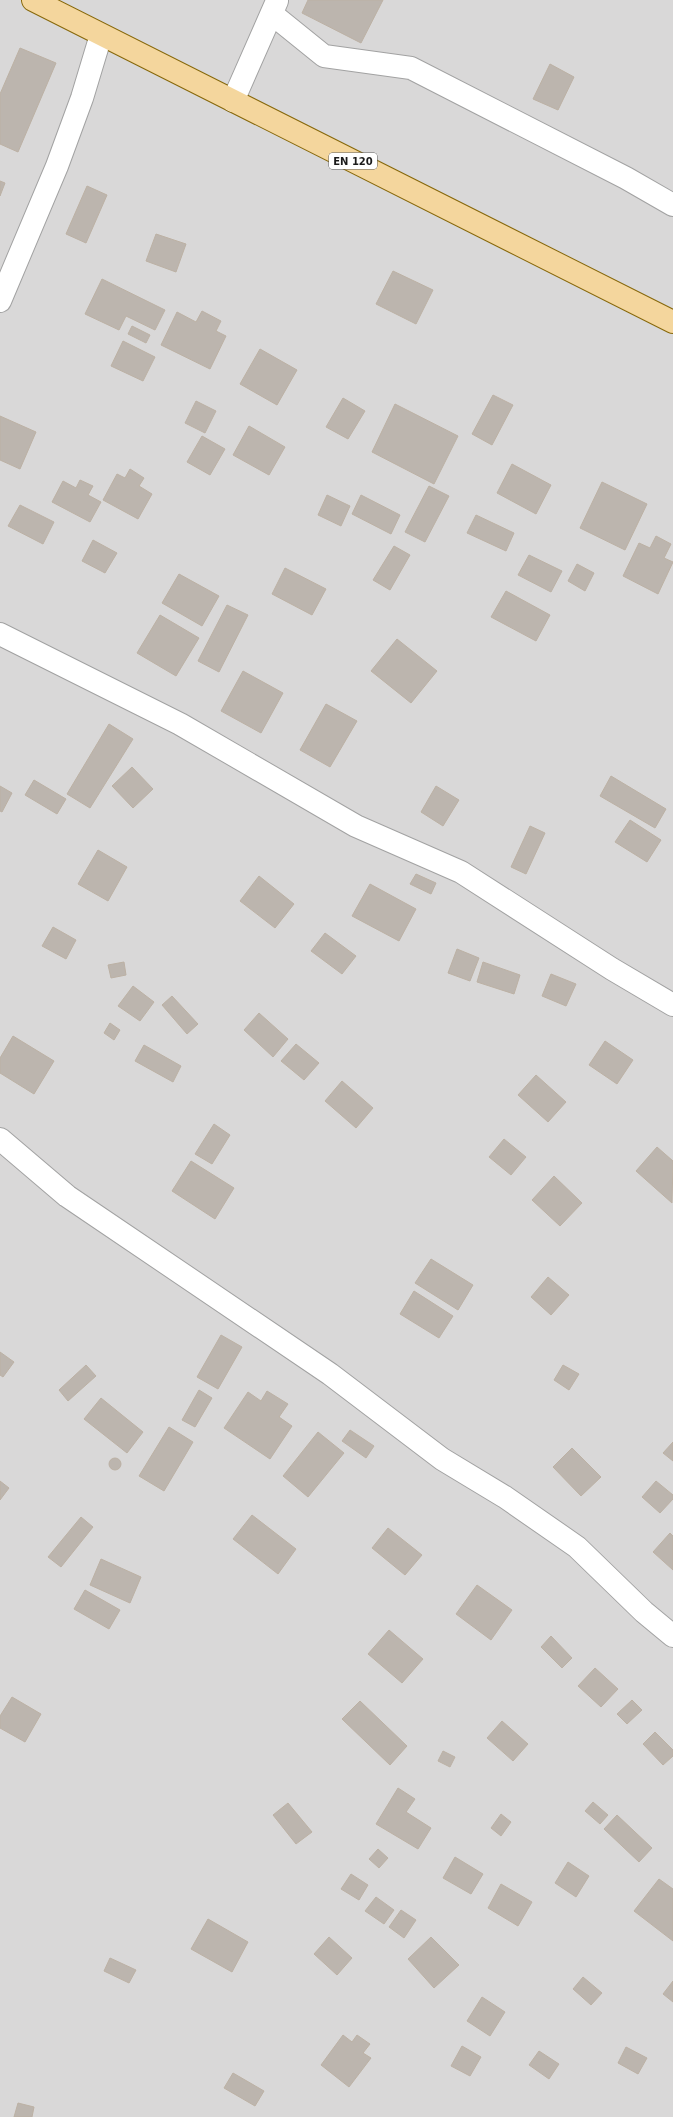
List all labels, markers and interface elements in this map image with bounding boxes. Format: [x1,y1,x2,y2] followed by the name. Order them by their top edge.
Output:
[329,153,377,169] road number: EN 120

